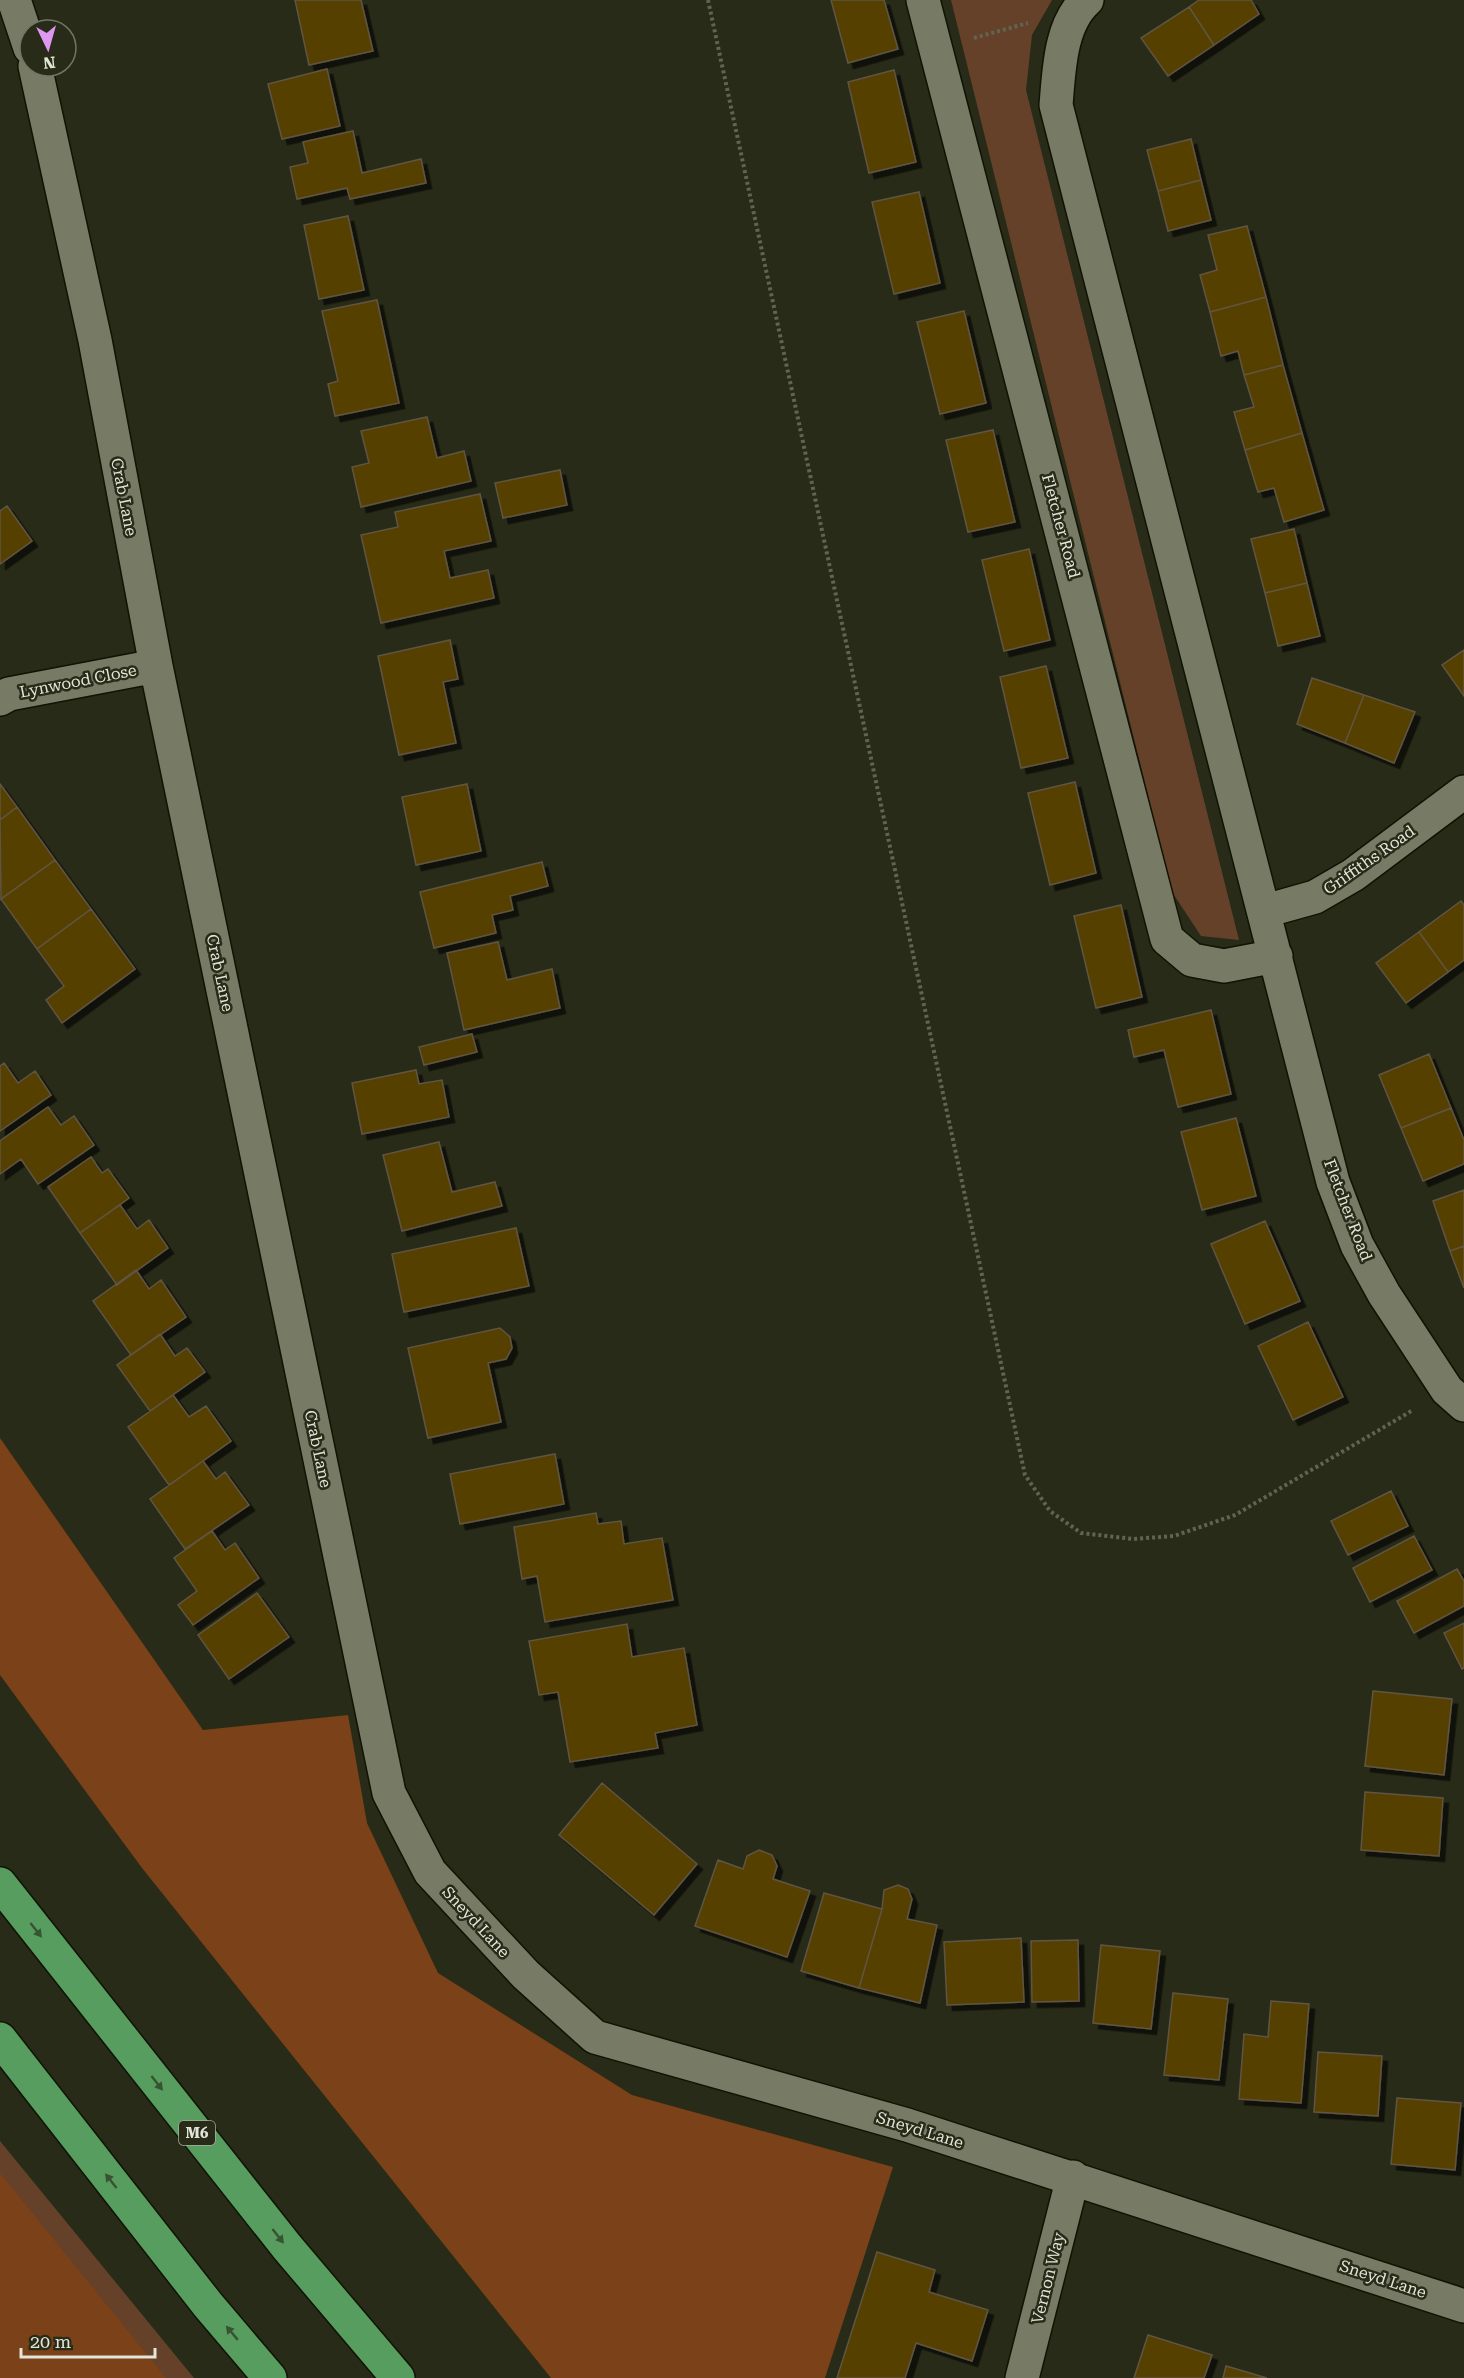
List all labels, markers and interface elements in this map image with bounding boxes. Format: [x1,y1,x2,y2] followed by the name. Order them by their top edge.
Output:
[18,18,78,78] north arrow
[42,52,56,72] text: N
[107,456,141,538] street label: Crab Lane
[1038,472,1084,580] street label: Fletcher Road
[18,660,138,702] street label: Lynwood Close
[1320,821,1418,899] street label: Griffiths Road
[203,932,238,1014] street label: Crab Lane
[1320,1157,1376,1263] street label: Fletcher Road
[301,1408,336,1490] street label: Crab Lane
[438,1883,514,1962] street label: Sneyd Lane
[30,1922,43,1938] one-way arrow
[151,2075,164,2091] one-way arrow
[874,2108,966,2152] street label: Sneyd Lane
[179,2121,215,2145] road number: M6
[105,2173,117,2188] one-way arrow
[271,2228,284,2244] one-way arrow
[1027,2230,1069,2326] street label: Vernon Way
[1337,2256,1429,2302] street label: Sneyd Lane
[21,2321,154,2359] scale bar
[226,2326,239,2341] one-way arrow
[30,2331,71,2352] text: 20 m

